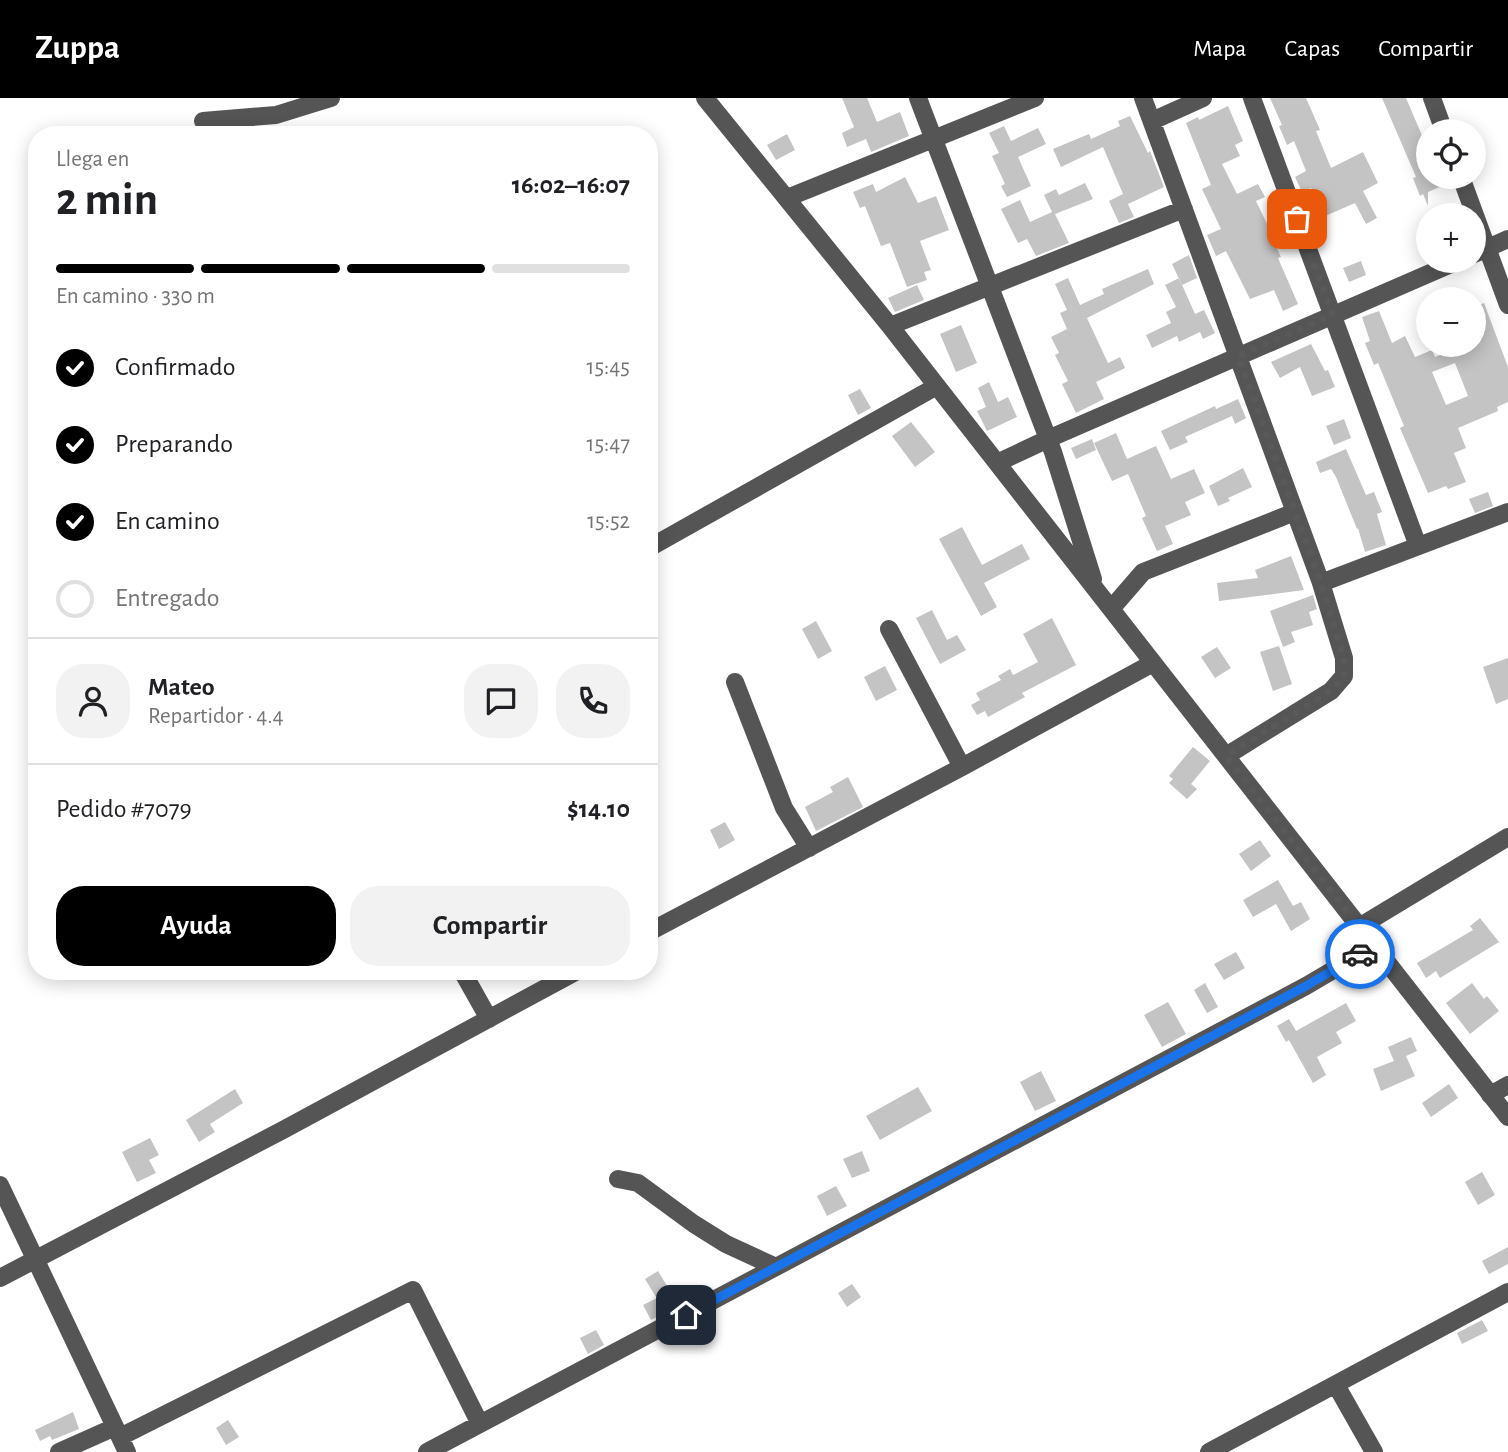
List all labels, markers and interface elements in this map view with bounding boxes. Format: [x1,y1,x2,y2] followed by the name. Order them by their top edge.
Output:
[35,32,120,65] text: Zuppa
[1193,37,1246,61] text: Mapa
[1284,37,1340,61] text: Capas
[1378,37,1473,61] text: Compartir
[1416,119,1486,357] map controls
[1416,119,1486,189] button: locate
[56,148,129,171] text: Llega en
[512,172,630,198] text: 16:02–16:07
[56,177,158,223] text: 2 min
[1267,189,1327,249] pin
[1278,200,1316,238] icon: bag
[1416,203,1486,273] button: +
[56,285,215,308] text: En camino · 330 m
[1416,287,1486,357] button: −
[56,349,94,387] icon: check
[115,354,236,380] text: Confirmado
[587,356,630,379] text: 15:45
[56,426,94,464] icon: check
[115,431,233,457] text: Preparando
[587,433,630,456] text: 15:47
[56,503,94,541] icon: check
[115,508,220,534] text: En camino
[587,510,630,533] text: 15:52
[115,585,220,611] text: Entregado
[56,664,130,738] button: person
[464,664,538,738] button: chat
[556,664,630,738] button: phone
[148,674,215,700] text: Mateo
[148,705,284,728] text: Repartidor · 4.4
[56,796,192,822] text: Pedido #7079
[567,796,630,822] text: $14.10
[56,886,336,966] button: Ayuda
[350,886,630,966] button: Compartir
[1325,919,1395,989] courier
[1341,935,1379,973] icon: car
[656,1285,716,1345] pin
[667,1296,705,1334] icon: home

